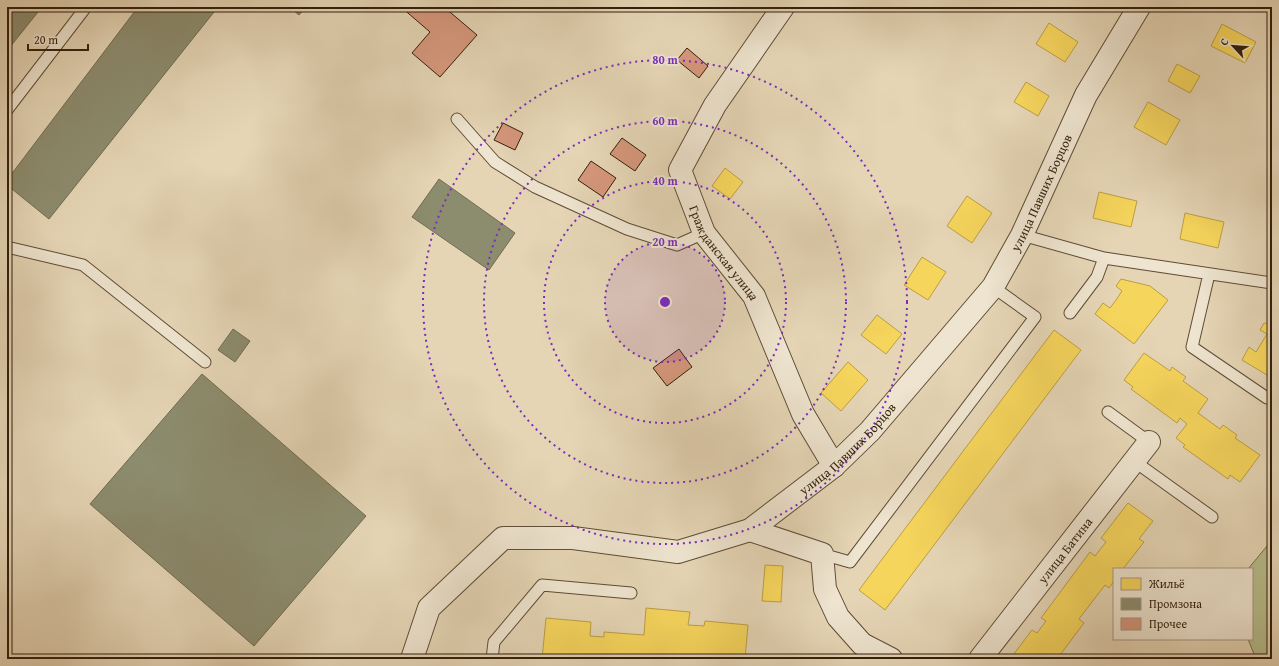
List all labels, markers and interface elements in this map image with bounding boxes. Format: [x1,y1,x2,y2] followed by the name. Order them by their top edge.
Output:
[28,26,88,52] scale bar
[1213,26,1253,66] north arrow
[34,31,58,48] text: 20 m
[1215,35,1233,48] text: С
[652,51,678,68] text: 80 m
[652,112,678,129] text: 60 m
[1005,131,1076,256] street label: улица Павших Борцов
[652,172,678,189] text: 40 m
[685,202,764,304] street label: Гражданская улица
[652,233,678,250] text: 20 m
[658,295,672,309] centre of rings
[794,398,900,500] street label: улица Павших Борцов
[1032,512,1097,588] street label: улица Батина
[1113,568,1253,640] legend
[1148,575,1185,592] text: Жильё
[1149,595,1202,612] text: Промзона
[1149,615,1187,632] text: Прочее

